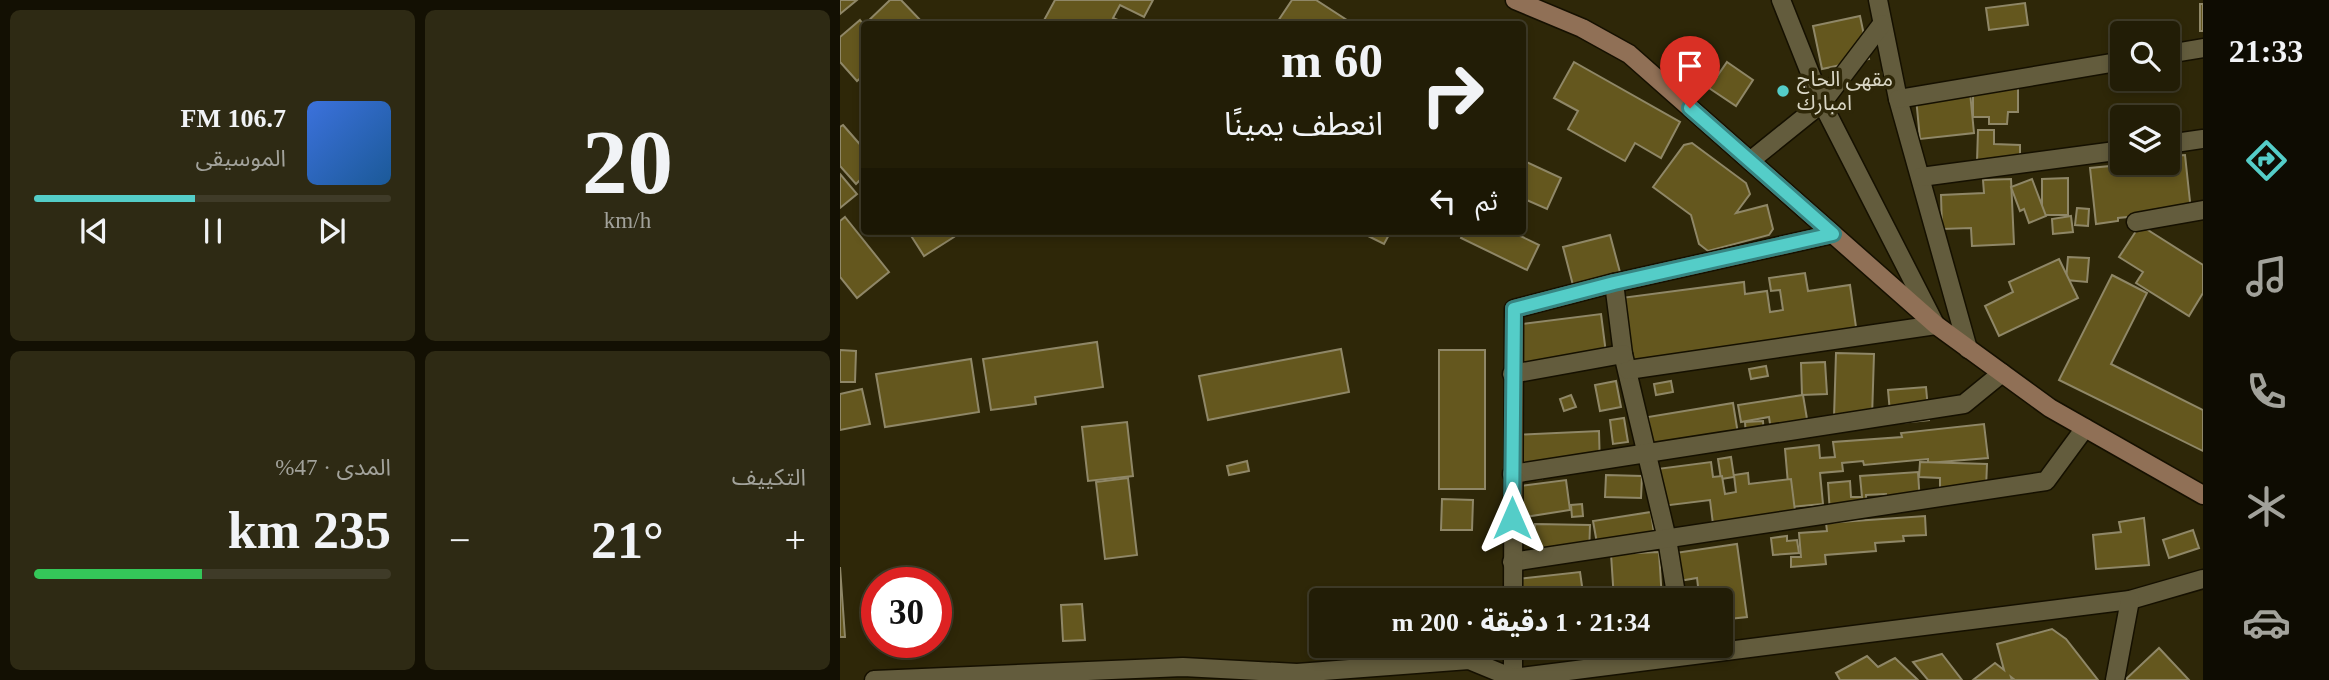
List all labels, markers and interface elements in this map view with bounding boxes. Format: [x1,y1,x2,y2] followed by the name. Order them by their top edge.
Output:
[2110,21,2180,175] map controls
[2110,21,2180,91] button: search
[1281,33,1383,88] text: 60 m
[2229,33,2303,69] text: 21:33
[1660,36,1720,108] pin
[1671,47,1709,85] icon: arrive
[1407,49,1498,140] icon: right
[1797,67,1893,115] place label: مقهى الحاج امبارك
[1775,83,1791,99] marker: مقهى الحاج امبارك
[181,104,286,133] text: 106.7 FM
[2110,105,2180,175] button: layers
[1224,106,1383,142] text: انعطف يمينًا
[582,112,673,213] text: 20
[2242,136,2291,185] icon: directions
[195,146,286,171] text: الموسيقى
[1424,182,1462,220] icon: left
[1476,187,1498,216] text: ثم
[604,208,651,233] text: km/h
[75,212,113,250] icon: previous
[194,212,232,250] icon: pause
[313,212,351,250] icon: next
[2242,252,2291,301] icon: music
[2242,367,2291,416] icon: phone
[275,455,391,480] text: المدى · 47%
[732,465,806,490] text: التكييف
[1475,481,1549,555] position arrow
[2242,482,2291,531] icon: climate
[228,502,391,559] text: 235 km
[591,512,664,569] text: 21°
[449,519,470,561] text: −
[785,519,806,561] text: +
[861,567,952,658] speed limit sign: 30
[2242,598,2291,647] icon: car
[1392,608,1650,637] text: 21:34 · 1 دقيقة · 200 m

